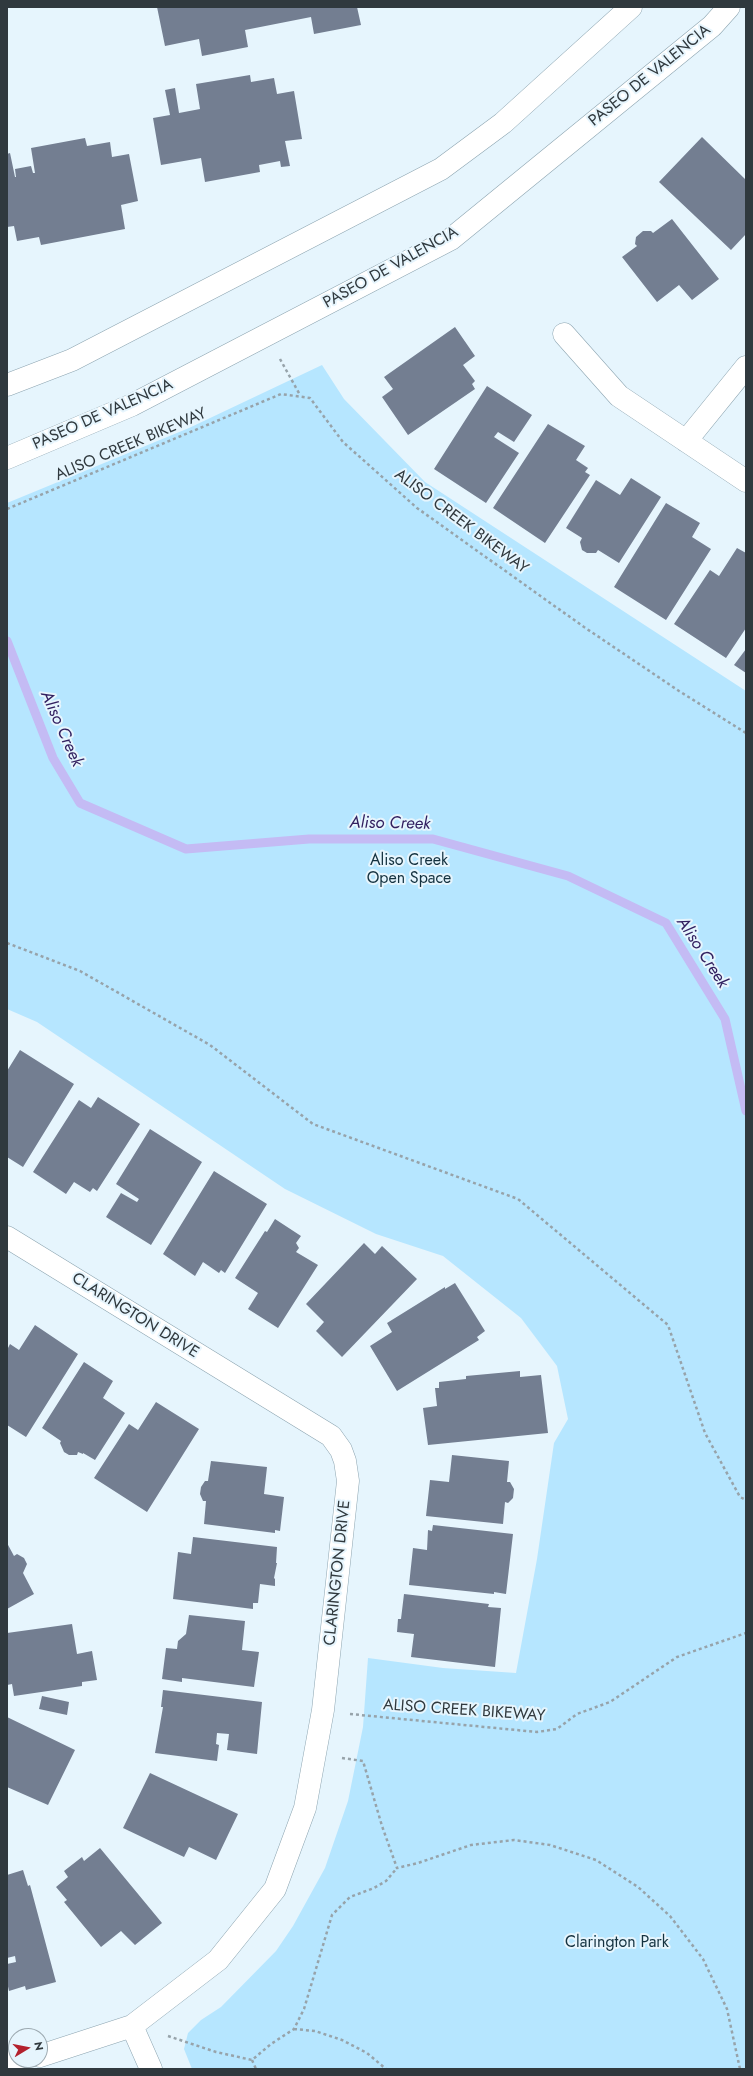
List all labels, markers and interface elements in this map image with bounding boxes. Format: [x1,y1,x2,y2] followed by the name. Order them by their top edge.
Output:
[585,21,715,131] street label: PASEO DE VALENCIA
[320,223,462,313] street label: PASEO DE VALENCIA
[30,376,176,454] street label: PASEO DE VALENCIA
[52,404,210,486] street label: ALISO CREEK BIKEWAY
[390,465,532,579] street label: ALISO CREEK BIKEWAY
[35,688,87,770] water label: Aliso Creek
[349,813,431,835] water label: Aliso Creek
[367,851,451,889] park label: Aliso Creek Open Space
[671,914,733,992] water label: Aliso Creek
[68,1269,202,1363] street label: CLARINGTON DRIVE
[321,1499,355,1647] street label: CLARINGTON DRIVE
[382,1696,546,1726] street label: ALISO CREEK BIKEWAY
[565,1933,669,1953] park label: Clarington Park
[8,2028,48,2068] north arrow
[30,2040,47,2052] text: N

